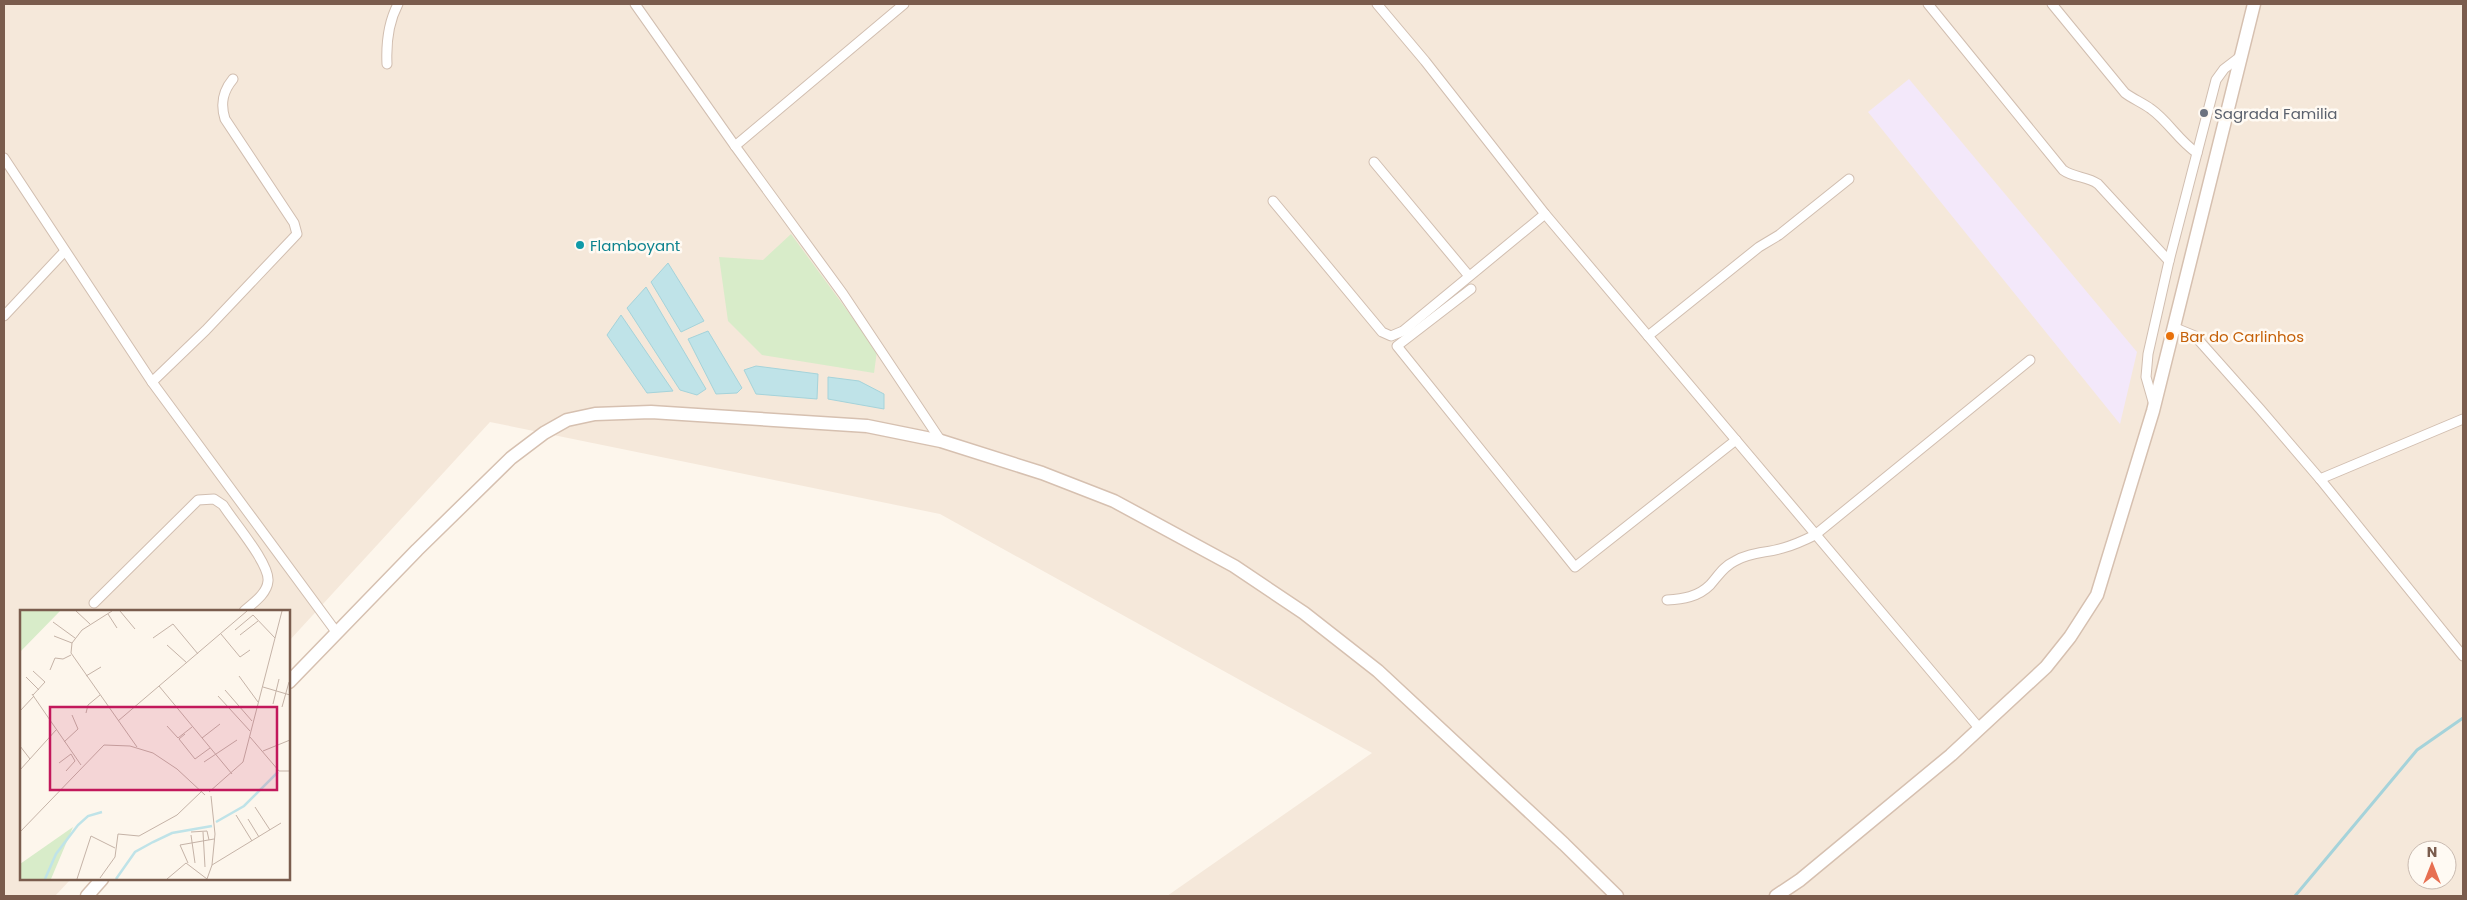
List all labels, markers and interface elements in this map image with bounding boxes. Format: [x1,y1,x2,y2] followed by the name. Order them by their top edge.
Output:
[2214,103,2337,124] place label: Sagrada Familia
[2198,107,2210,119] marker: Sagrada Familia
[590,235,680,256] place label: Flamboyant
[574,239,586,251] marker: Flamboyant
[2180,326,2304,347] place label: Bar do Carlinhos
[2164,330,2176,342] marker: Bar do Carlinhos
[20,610,290,880] inset map
[2407,840,2457,890] north arrow
[2427,842,2437,862] text: N

